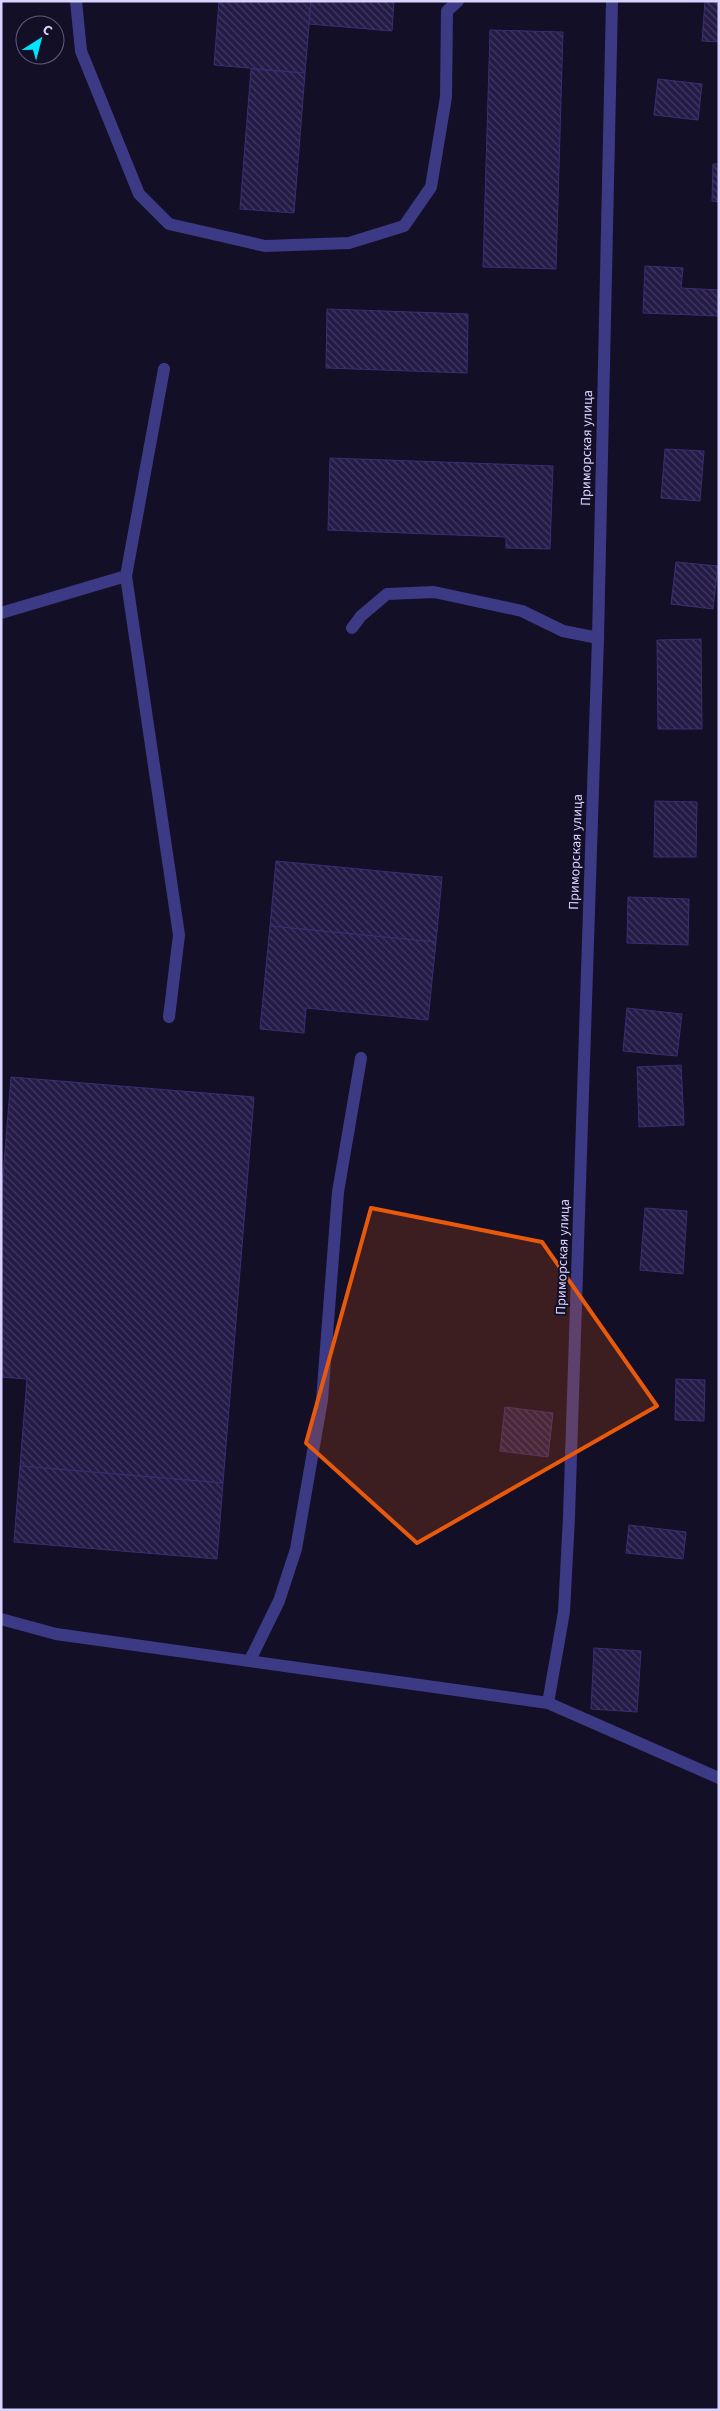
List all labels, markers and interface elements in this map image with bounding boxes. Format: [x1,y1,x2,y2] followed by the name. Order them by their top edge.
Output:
[15,15,65,65] north arrow
[38,20,56,41] text: С
[576,390,598,506] street label: Приморская улица
[564,794,588,910] street label: Приморская улица
[551,1199,575,1315] street label: Приморская улица

